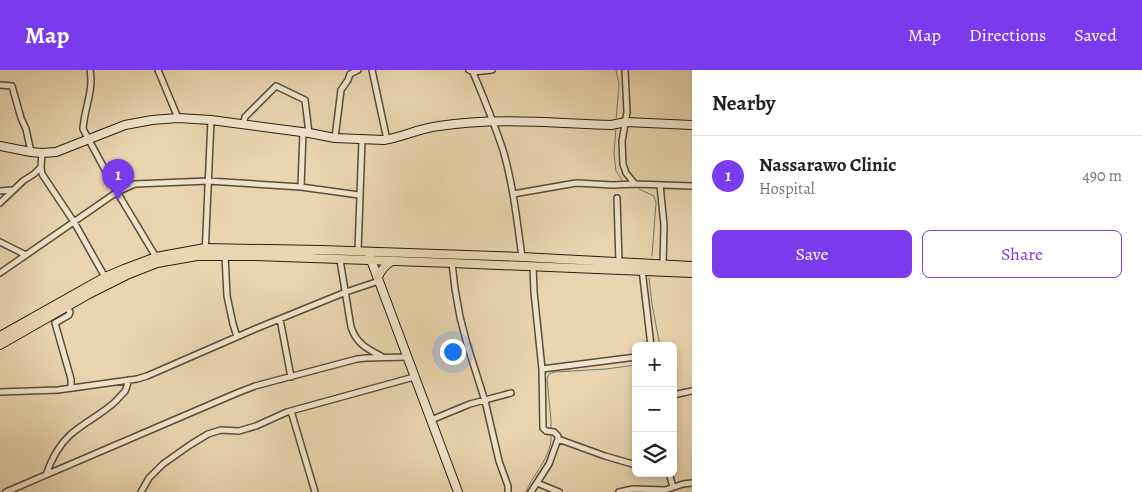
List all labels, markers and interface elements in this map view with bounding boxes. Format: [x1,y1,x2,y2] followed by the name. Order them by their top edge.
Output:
[25,19,69,51] text: Map
[908,23,941,47] text: Map
[969,23,1046,47] text: Directions
[1074,23,1117,47] text: Saved
[712,89,775,117] text: Nearby
[759,152,897,178] text: Nassarawo Clinic
[102,159,134,200] pin: 1
[725,165,731,187] text: 1
[1082,165,1122,187] text: 490 m
[759,178,815,200] text: Hospital
[712,230,912,278] button: Save
[922,230,1122,278] button: Share
[440,339,466,365] your location
[632,342,677,477] map controls
[632,342,677,387] button: +
[632,387,677,432] button: −
[632,432,677,477] button: layers

